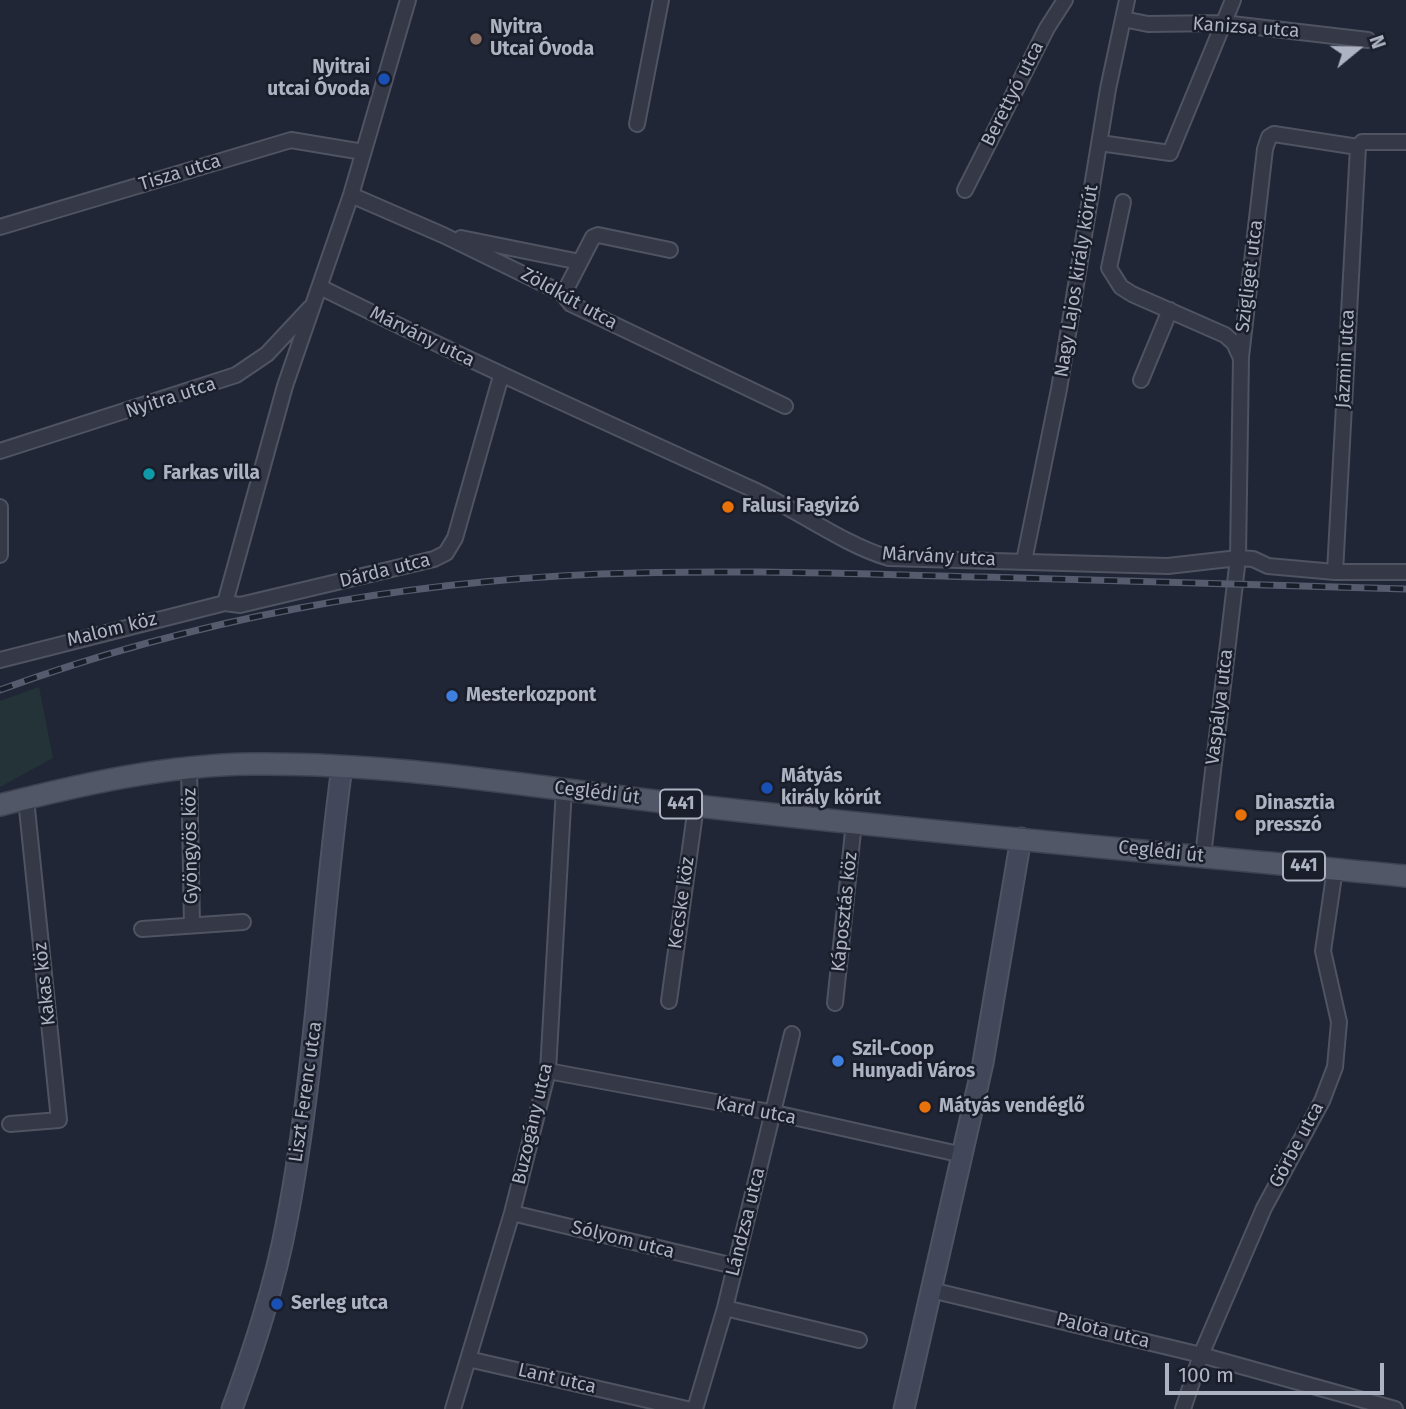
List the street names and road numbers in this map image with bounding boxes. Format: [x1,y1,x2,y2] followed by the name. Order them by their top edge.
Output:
[1192,13,1300,43] street label: Kanizsa utca
[977,38,1049,150] street label: Berettyó utca
[136,150,224,196] street label: Tisza utca
[1051,183,1103,379] street label: Nagy Lajos király körút
[1232,218,1268,334] street label: Szigliget utca
[517,263,621,335] street label: Zöldkút utca
[366,302,478,372] street label: Márvány utca
[1332,309,1360,409] street label: Jázmin utca
[123,373,219,423] street label: Nyitra utca
[881,543,997,571] street label: Márvány utca
[337,549,433,593] street label: Dárda utca
[65,608,159,652] street label: Malom köz
[1202,648,1238,766] street label: Vaspálya utca
[553,776,641,810] street label: Ceglédi út
[179,788,203,904] street label: Gyöngyös köz
[660,790,702,818] road number: 441
[1117,836,1205,868] street label: Ceglédi út
[827,851,863,973] street label: Káposztás köz
[1283,852,1325,880] road number: 441
[664,855,700,951] street label: Kecske köz
[29,941,61,1027] street label: Kakas köz
[285,1020,327,1164] street label: Liszt Ferenc utca
[508,1061,558,1187] street label: Buzogány utca
[714,1092,798,1130] street label: Kard utca
[1265,1098,1329,1192] street label: Görbe utca
[721,1165,771,1279] street label: Lándzsa utca
[569,1216,677,1264] street label: Sólyom utca
[1054,1308,1152,1354] street label: Palota utca
[516,1359,598,1399] street label: Lant utca

